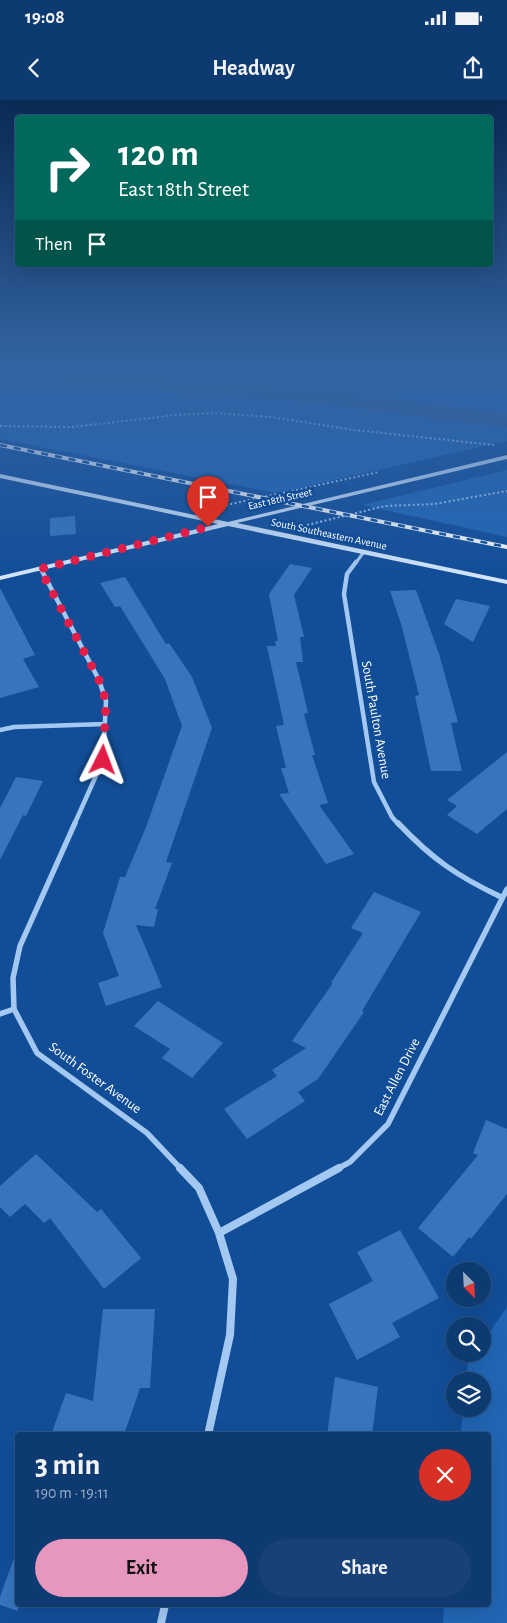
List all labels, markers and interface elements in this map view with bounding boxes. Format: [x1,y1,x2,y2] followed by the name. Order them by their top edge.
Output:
[25,8,65,27] text: 19:08
[20,54,48,82] icon: back
[459,54,487,82] icon: share
[212,57,295,79] text: Headway
[35,135,100,200] icon: right
[118,137,199,172] text: 120 m
[118,178,249,200] text: East 18th Street
[83,230,111,258] icon: arrive
[35,235,73,254] text: Then
[187,476,229,527] pin
[194,483,222,511] icon: arrive
[247,486,314,512] street label: East 18th Street
[270,516,388,552] street label: South Southeastern Avenue
[359,660,393,780] street label: South Paulton Avenue
[76,733,128,785] position arrow
[371,1036,423,1118] street label: East Allen Drive
[46,1040,144,1116] street label: South Foster Avenue
[446,1262,491,1308] north arrow
[446,1262,491,1417] map controls
[446,1317,491,1362] button: search
[446,1372,491,1417] button: layers
[419,1449,471,1501] button: close
[35,1450,100,1480] text: 3 min
[35,1485,109,1501] text: 190 m · 19:11
[35,1539,248,1597] button: Exit
[258,1539,471,1597] button: Share

